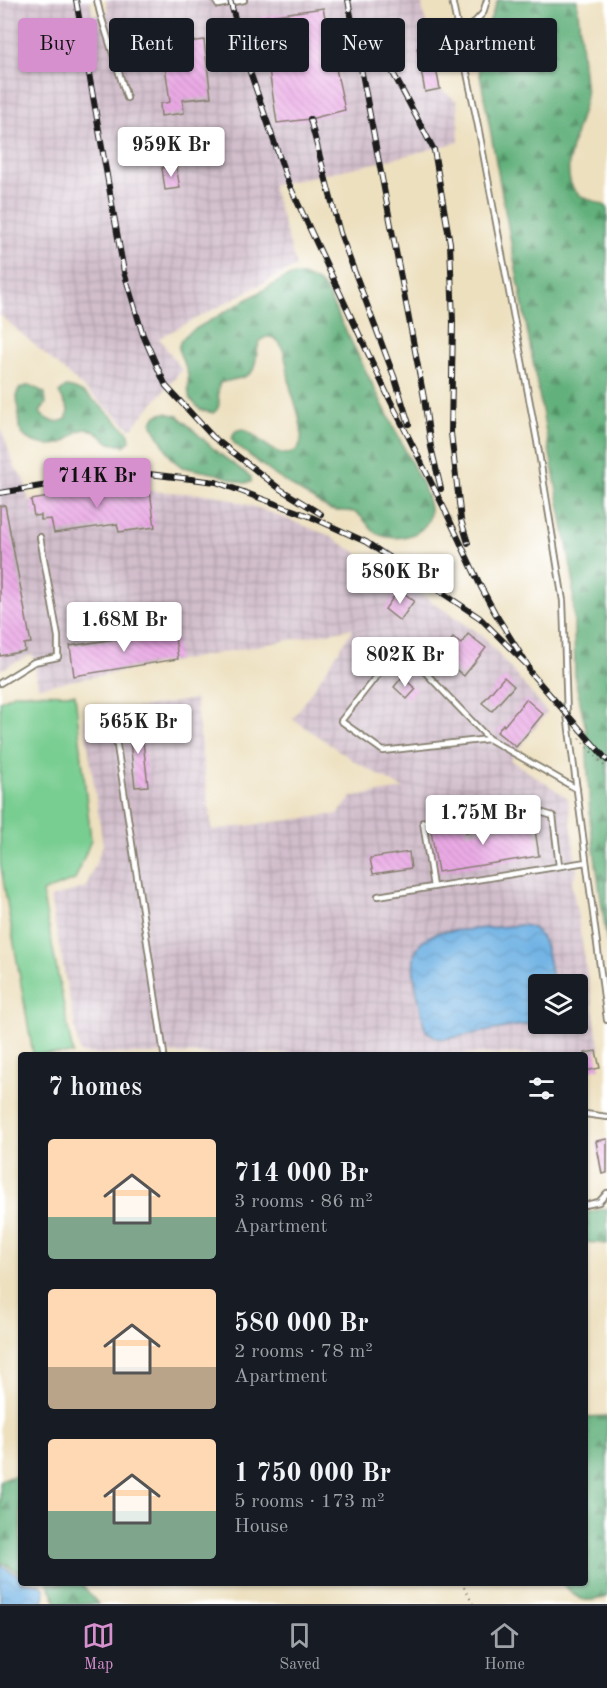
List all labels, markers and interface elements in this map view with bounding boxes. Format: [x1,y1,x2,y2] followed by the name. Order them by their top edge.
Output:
[18,18,97,72] chip: Buy
[109,18,194,72] chip: Rent
[206,18,309,72] chip: Filters
[321,18,405,72] chip: New
[417,18,557,72] chip: Apartment
[116,127,226,178] pin: 959K Br
[132,136,210,156] text: 959K Br
[42,458,152,509] pin: 714K Br
[58,467,136,487] text: 714K Br
[345,554,455,605] pin: 580K Br
[361,563,439,583] text: 580K Br
[62,602,186,653] pin: 1.68M Br
[81,611,167,631] text: 1.68M Br
[350,637,460,688] pin: 802K Br
[366,646,444,666] text: 802K Br
[83,704,193,755] pin: 565K Br
[99,713,177,733] text: 565K Br
[421,795,545,846] pin: 1.75M Br
[440,804,526,824] text: 1.75M Br
[528,974,588,1034] map controls
[528,974,588,1034] button: layers
[525,1072,558,1105] icon: filters
[48,1075,142,1101] text: 7 homes
[234,1161,369,1187] text: 714 000 Br
[96,1163,168,1235] icon: home
[234,1192,373,1212] text: 3 rooms · 86 m²
[234,1217,328,1237] text: Apartment
[234,1311,369,1337] text: 580 000 Br
[96,1313,168,1385] icon: home
[234,1342,373,1362] text: 2 rooms · 78 m²
[234,1367,328,1387] text: Apartment
[234,1461,391,1487] text: 1 750 000 Br
[96,1463,168,1535] icon: home
[234,1492,384,1512] text: 5 rooms · 173 m²
[234,1517,288,1537] text: House
[82,1619,115,1675] tab: Map
[279,1619,320,1675] tab: Saved
[484,1619,525,1675] tab: Home

